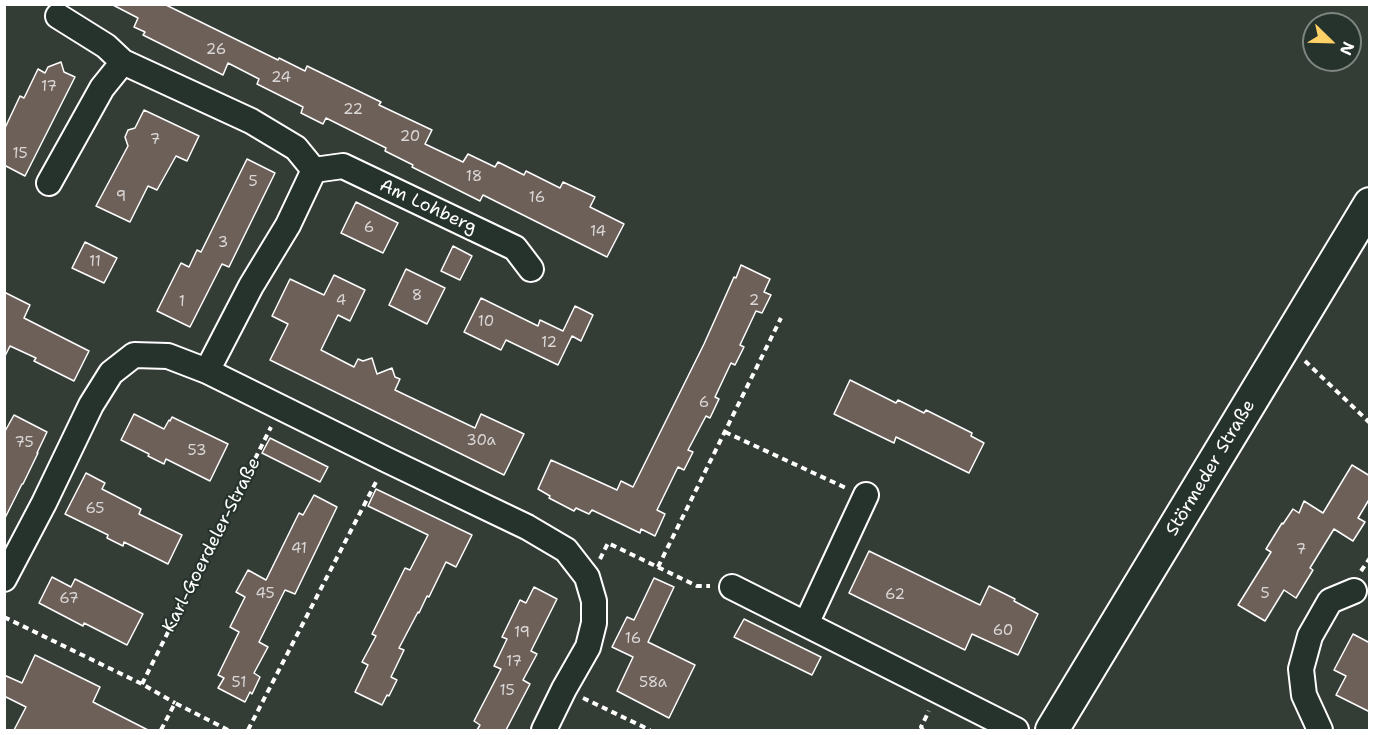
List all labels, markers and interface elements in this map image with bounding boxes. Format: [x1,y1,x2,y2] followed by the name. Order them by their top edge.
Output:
[1302,12,1362,72] north arrow
[1335,39,1359,58] text: N
[206,41,226,59] house number: 26
[271,69,291,87] house number: 24
[41,78,57,96] house number: 17
[343,101,363,119] house number: 22
[400,128,420,146] house number: 20
[150,131,160,149] house number: 7
[12,145,28,163] house number: 15
[466,168,482,186] house number: 18
[248,173,258,191] house number: 5
[376,175,480,239] street label: Am Lohberg
[116,188,126,206] house number: 9
[529,189,545,207] house number: 16
[364,219,374,237] house number: 6
[590,223,606,241] house number: 14
[218,234,228,252] house number: 3
[89,253,101,271] house number: 11
[412,287,422,305] house number: 8
[336,292,346,310] house number: 4
[749,292,759,310] house number: 2
[179,293,185,311] house number: 1
[478,313,494,331] house number: 10
[541,334,557,352] house number: 12
[699,394,709,412] house number: 6
[1162,396,1260,540] street label: Störmeder Straße
[466,432,496,450] house number: 30a
[14,434,34,452] house number: 75
[188,442,206,460] house number: 53
[159,454,265,636] street label: Karl-Goerdeler-Straße
[85,500,105,518] house number: 65
[291,540,307,558] house number: 41
[1296,541,1306,559] house number: 7
[255,585,275,603] house number: 45
[1260,585,1270,603] house number: 5
[885,586,905,604] house number: 62
[59,590,79,608] house number: 67
[993,622,1013,640] house number: 60
[514,624,530,642] house number: 19
[625,630,641,648] house number: 16
[506,653,522,671] house number: 17
[232,674,246,692] house number: 51
[639,674,667,692] house number: 58a
[499,682,515,700] house number: 15

